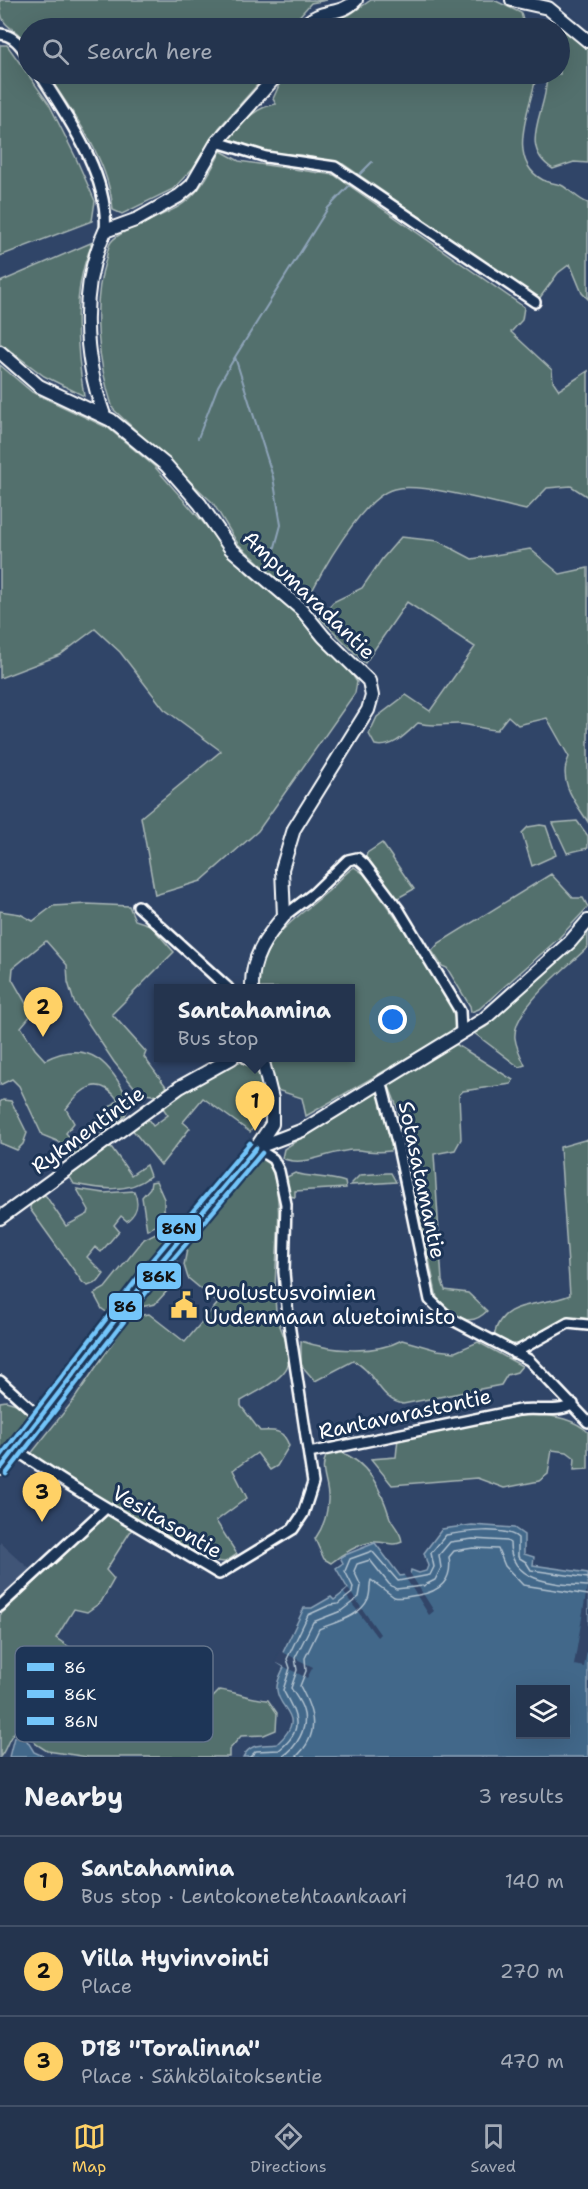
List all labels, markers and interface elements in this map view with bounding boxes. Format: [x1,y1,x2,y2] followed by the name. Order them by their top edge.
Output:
[18,18,570,84] search box
[39,35,72,68] icon: search
[87,37,213,66] text: Search here
[236,524,382,666] street label: Ampumaradantie
[154,984,355,1062] popup
[24,988,63,1037] pin: 2
[178,996,331,1025] text: Santahamina
[378,1005,407,1034] your location
[178,1025,259,1051] text: Bus stop
[26,1079,150,1181] street label: Rykmentintie
[236,1082,274,1131] pin: 1
[392,1099,452,1261] street label: Sotasatamantie
[156,1214,202,1242] line badge: 86N
[161,1218,197,1239] text: 86N
[136,1262,182,1290] line badge: 86K
[142,1266,176,1287] text: 86K
[204,1279,456,1331] place label: Puolustusvoimien Uudenmaan aluetoimisto
[169,1290,199,1320] public building icon: Puolustusvoimien Uudenmaan aluetoimisto
[108,1292,143,1321] line badge: 86
[114,1296,136,1317] text: 86
[316,1382,494,1446] street label: Rantavarastontie
[22,1472,62,1522] pin: 3
[107,1479,227,1565] street label: Vesitasontie
[15,1646,213,1742] legend
[64,1657,86,1678] text: 86
[64,1684,97,1705] text: 86K
[516,1685,570,1739] map controls
[516,1685,570,1739] button: layers
[64,1711,98,1732] text: 86N
[24,1779,123,1814] text: Nearby
[478,1783,564,1809] text: 3 results
[81,1854,234,1883] text: Santahamina
[39,1868,48,1894] text: 1
[505,1868,564,1894] text: 140 m
[81,1883,407,1909] text: Bus stop · Lentokonetehtaankaari
[81,1944,269,1973] text: Villa Hyvinvointi
[37,1958,51,1984] text: 2
[500,1958,564,1984] text: 270 m
[81,1973,132,1999] text: Place
[81,2034,260,2063] text: D18 ''Toralinna''
[37,2048,51,2074] text: 3
[500,2048,564,2074] text: 470 m
[81,2063,323,2089] text: Place · Sähkölaitoksentie
[72,2120,106,2177] tab: Map
[250,2120,327,2177] tab: Directions
[471,2120,516,2177] tab: Saved

